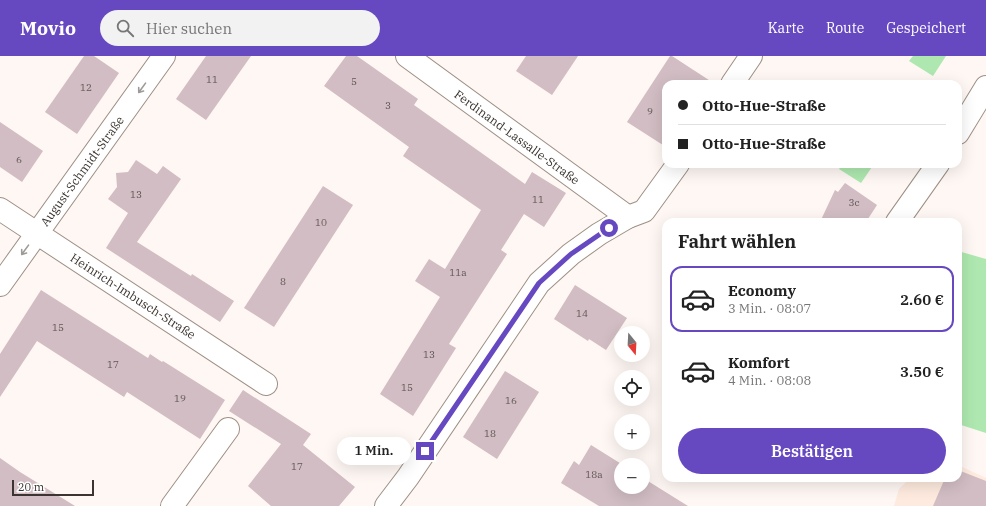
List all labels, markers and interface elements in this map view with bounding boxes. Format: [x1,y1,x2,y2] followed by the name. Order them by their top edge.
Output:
[100,10,380,46] search box
[20,16,76,40] text: Movio
[114,17,136,39] icon: search
[146,19,232,38] text: Hier suchen
[768,19,804,37] text: Karte
[826,19,864,37] text: Route
[886,19,966,37] text: Gespeichert
[206,73,218,86] house number: 11
[351,75,357,88] house number: 5
[80,81,92,94] house number: 12
[138,82,146,93] one-way arrow
[451,87,583,187] street label: Ferdinand-Lassalle-Straße
[702,96,826,115] text: Otto-Hue-Straße
[385,99,391,112] house number: 3
[647,105,653,118] house number: 9
[37,113,127,229] street label: August-Schmidt-Straße
[702,134,826,153] text: Otto-Hue-Straße
[16,153,22,166] house number: 6
[130,188,142,201] house number: 13
[532,193,544,206] house number: 11
[848,196,860,209] house number: 3c
[315,216,327,229] house number: 10
[600,219,618,237] route start
[678,230,796,253] text: Fahrt wählen
[21,245,29,256] one-way arrow
[68,250,198,342] street label: Heinrich-Imbusch-Straße
[449,266,467,279] house number: 11a
[280,275,286,288] house number: 8
[680,281,716,317] icon: car
[728,281,796,300] text: Economy
[900,290,944,309] text: 2.60 €
[728,300,811,317] text: 3 Min. · 08:07
[576,307,588,320] house number: 14
[52,321,64,334] house number: 15
[614,326,650,362] north arrow
[614,326,650,494] map controls
[423,348,435,361] house number: 13
[680,353,716,389] icon: car
[728,353,790,372] text: Komfort
[107,358,119,371] house number: 17
[900,362,944,381] text: 3.50 €
[614,370,650,406] button: locate
[728,372,811,389] text: 4 Min. · 08:08
[401,381,413,394] house number: 15
[174,392,186,405] house number: 19
[505,394,517,407] house number: 16
[614,414,650,450] button: +
[484,427,496,440] house number: 18
[678,428,946,474] button: Bestätigen
[337,437,411,465] callout: 1 Min.
[355,442,393,459] text: 1 Min.
[416,442,434,460] route end
[614,458,650,494] button: −
[291,460,303,473] house number: 17
[585,468,603,481] house number: 18a
[12,478,94,497] scale bar
[18,480,44,494] text: 20 m

